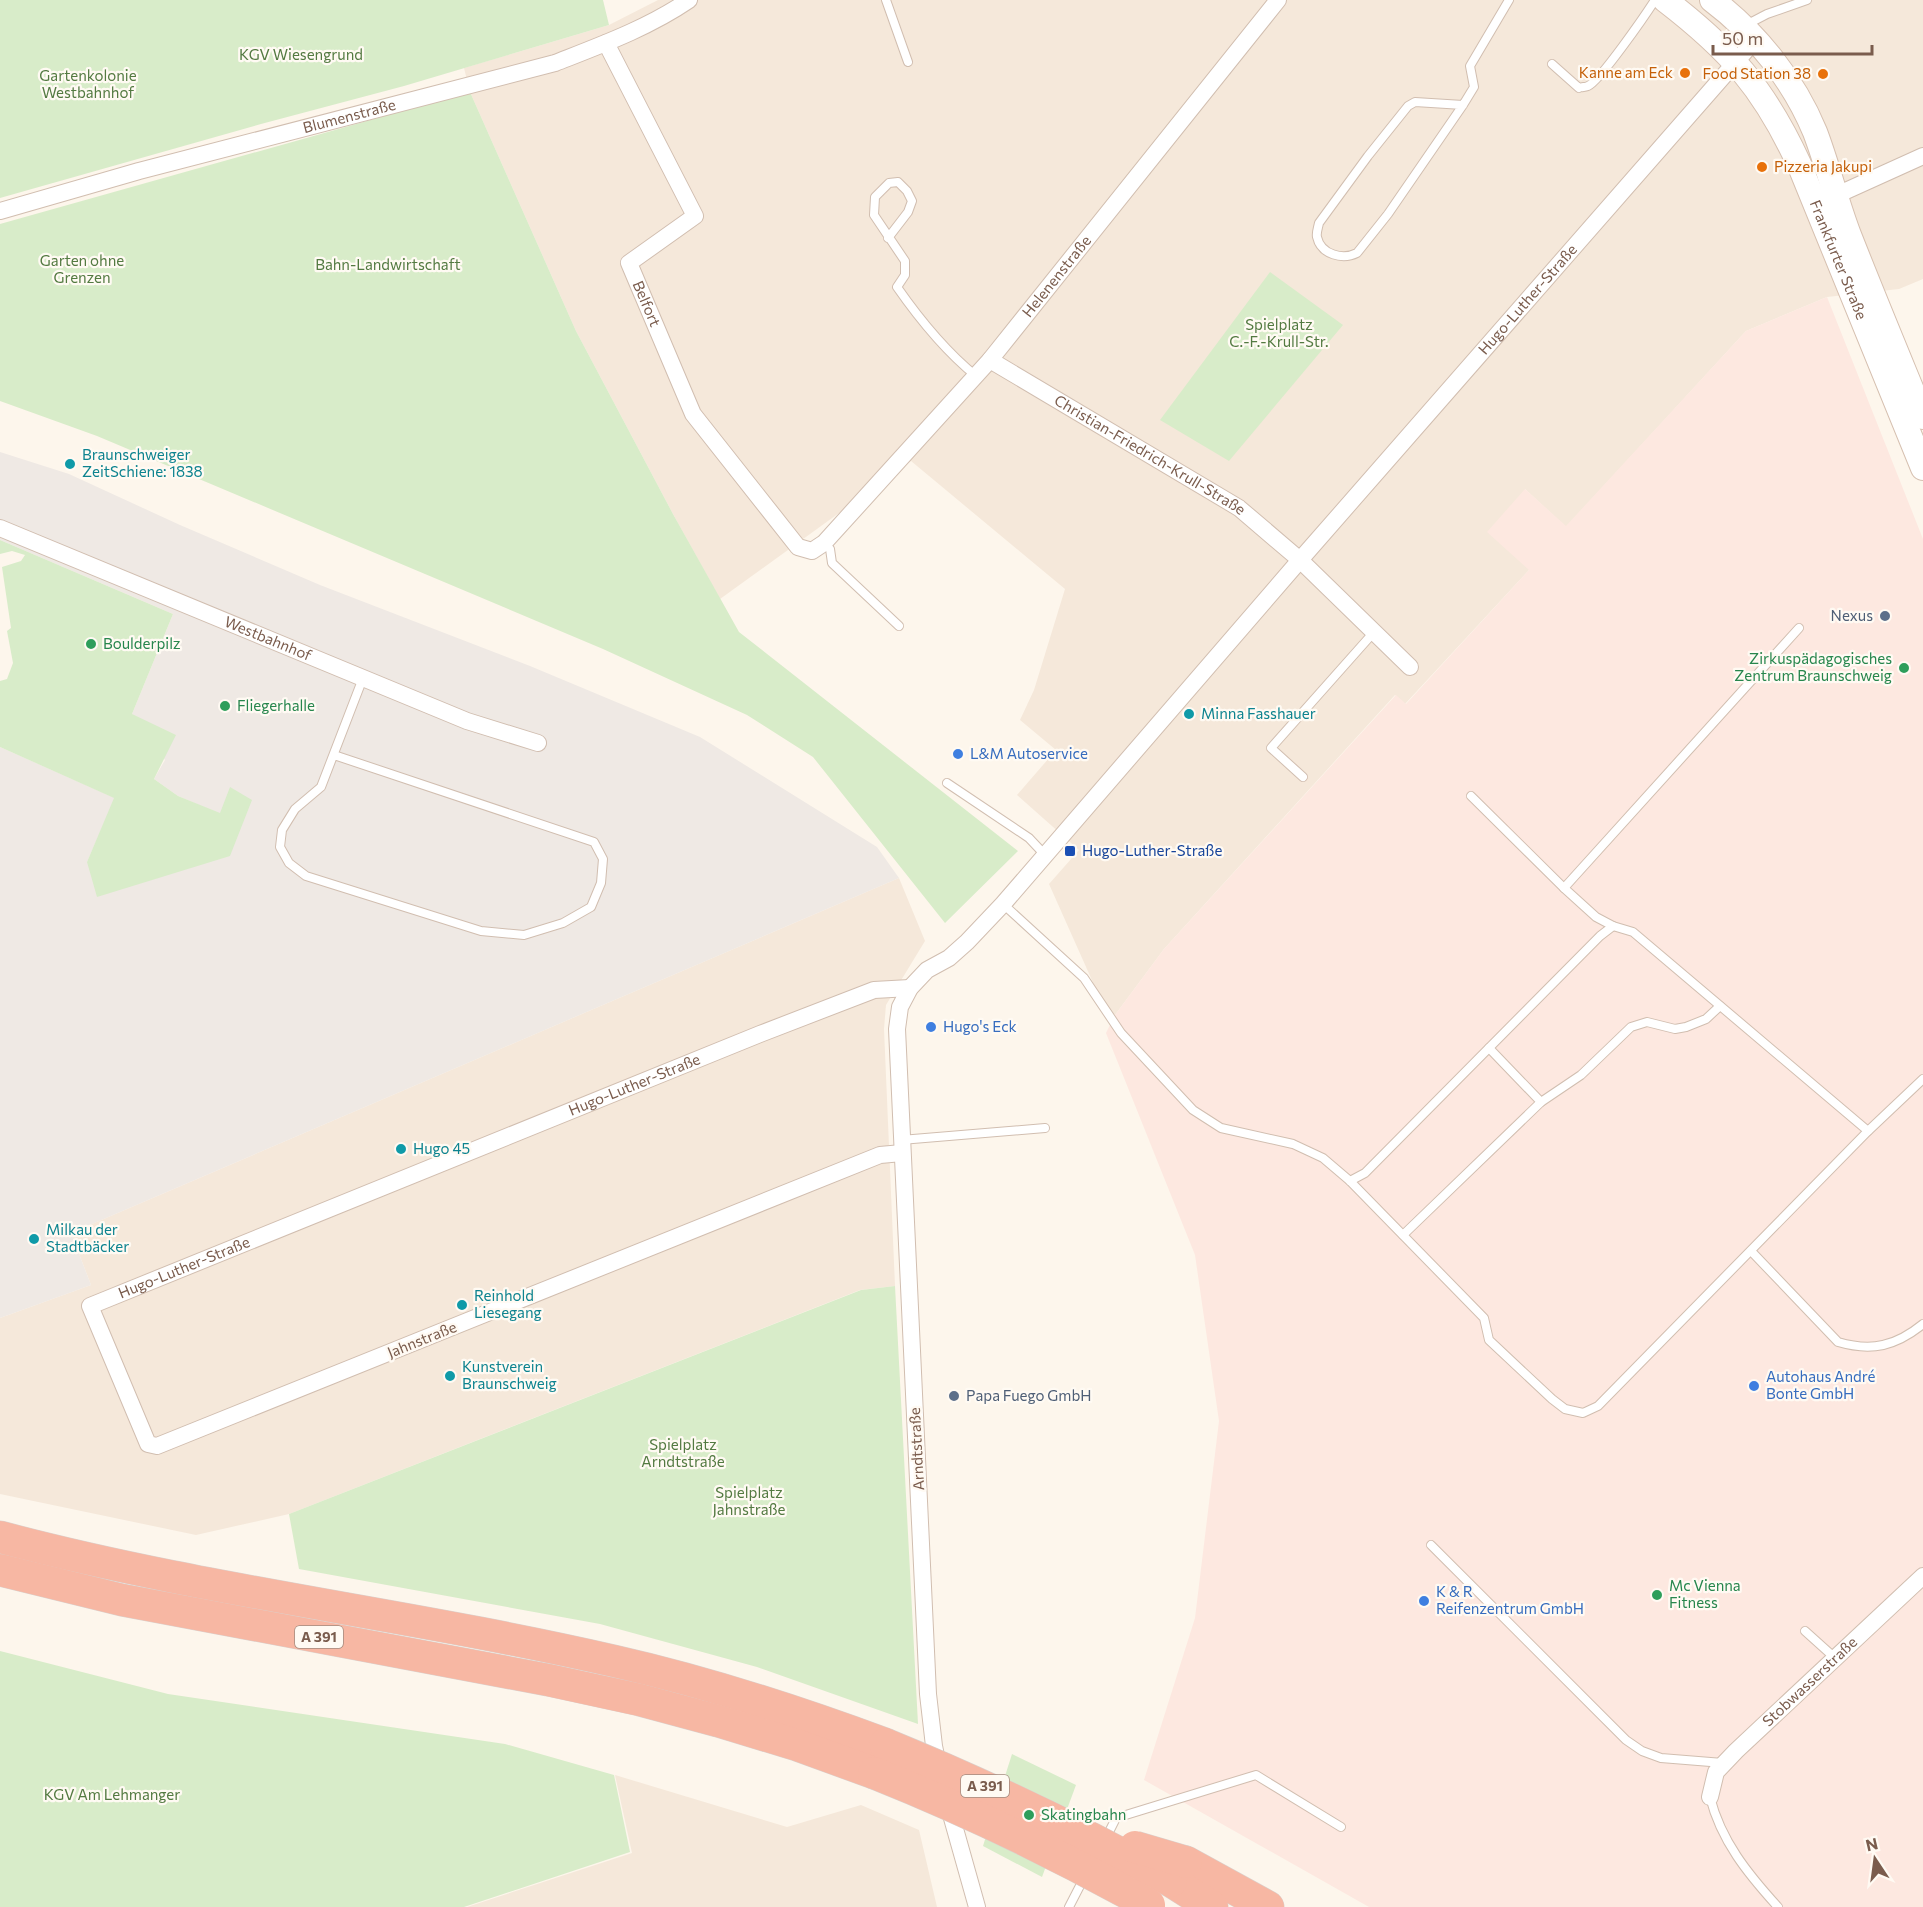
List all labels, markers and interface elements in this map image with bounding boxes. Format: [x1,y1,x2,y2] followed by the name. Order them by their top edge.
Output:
[1713,18,1872,56] scale bar
[1722,27,1763,49] text: 50 m
[239,45,363,63] park label: KGV Wiesengrund
[1579,63,1673,81] place label: Kanne am Eck
[1703,64,1811,82] place label: Food Station 38
[39,66,137,101] park label: Gartenkolonie Westbahnhof
[1678,66,1692,80] marker: Kanne am Eck
[1816,67,1830,81] marker: Food Station 38
[301,95,398,136] street label: Blumenstraße
[1774,157,1872,175] place label: Pizzeria Jakupi
[1755,160,1769,174] marker: Pizzeria Jakupi
[1807,197,1872,322] street label: Frankfurter Straße
[1018,231,1094,320] street label: Helenenstraße
[1474,240,1580,358] street label: Hugo-Luther-Straße
[40,251,124,286] park label: Garten ohne Grenzen
[315,255,461,273] park label: Bahn-Landwirtschaft
[630,278,665,329] street label: Belfort
[1229,315,1329,350] park label: Spielplatz C.-F.-Krull-Str.
[1051,390,1250,518] street label: Christian-Friedrich-Krull-Straße
[82,445,203,480] place label: Braunschweiger ZeitSchiene: 1838
[63,457,77,471] marker: Braunschweiger ZeitSchiene: 1838
[1831,606,1873,624] place label: Nexus
[1878,609,1892,623] marker: Nexus
[222,612,315,664] street label: Westbahnhof
[103,634,180,652] place label: Boulderpilz
[84,637,98,651] marker: Boulderpilz
[1734,649,1892,684] place label: Zirkuspädagogisches Zentrum Braunschweig
[1897,661,1911,675] marker: Zirkuspädagogisches Zentrum Braunschweig
[237,696,315,714] place label: Fliegerhalle
[218,699,232,713] marker: Fliegerhalle
[1201,704,1316,722] place label: Minna Fasshauer
[1182,707,1196,721] marker: Minna Fasshauer
[970,744,1088,762] place label: L&M Autoservice
[951,747,965,761] marker: L&M Autoservice
[1082,841,1222,859] place label: Hugo-Luther-Straße
[1063,844,1077,858] marker: Hugo-Luther-Straße
[943,1017,1017,1035] place label: Hugo's Eck
[924,1020,938,1034] marker: Hugo's Eck
[566,1049,703,1119] street label: Hugo-Luther-Straße
[413,1139,470,1157] place label: Hugo 45
[394,1142,408,1156] marker: Hugo 45
[46,1220,129,1255] place label: Milkau der Stadtbäcker
[27,1232,41,1246] marker: Milkau der Stadtbäcker
[115,1232,252,1302] street label: Hugo-Luther-Straße
[474,1286,542,1321] place label: Reinhold Liesegang
[455,1298,469,1312] marker: Reinhold Liesegang
[384,1317,459,1361] street label: Jahnstraße
[462,1357,557,1392] place label: Kunstverein Braunschweig
[1766,1367,1875,1402] place label: Autohaus André Bonte GmbH
[443,1369,457,1383] marker: Kunstverein Braunschweig
[1747,1379,1761,1393] marker: Autohaus André Bonte GmbH
[966,1386,1092,1404] place label: Papa Fuego GmbH
[947,1389,961,1403] marker: Papa Fuego GmbH
[905,1407,927,1491] street label: Arndtstraße
[641,1435,725,1470] park label: Spielplatz Arndtstraße
[712,1483,786,1518] park label: Spielplatz Jahnstraße
[1669,1576,1741,1611] place label: Mc Vienna Fitness
[1436,1582,1584,1617] place label: K & R Reifenzentrum GmbH
[1650,1588,1664,1602] marker: Mc Vienna Fitness
[1417,1594,1431,1608] marker: K & R Reifenzentrum GmbH
[295,1626,343,1648] road number: A 391
[1758,1632,1860,1730] street label: Stobwasserstraße
[961,1775,1009,1797] road number: A 391
[44,1785,180,1803] park label: KGV Am Lehmanger
[1041,1805,1126,1823] place label: Skatingbahn
[1022,1808,1036,1822] marker: Skatingbahn
[1845,1829,1905,1889] north arrow
[1864,1833,1879,1855] text: N

